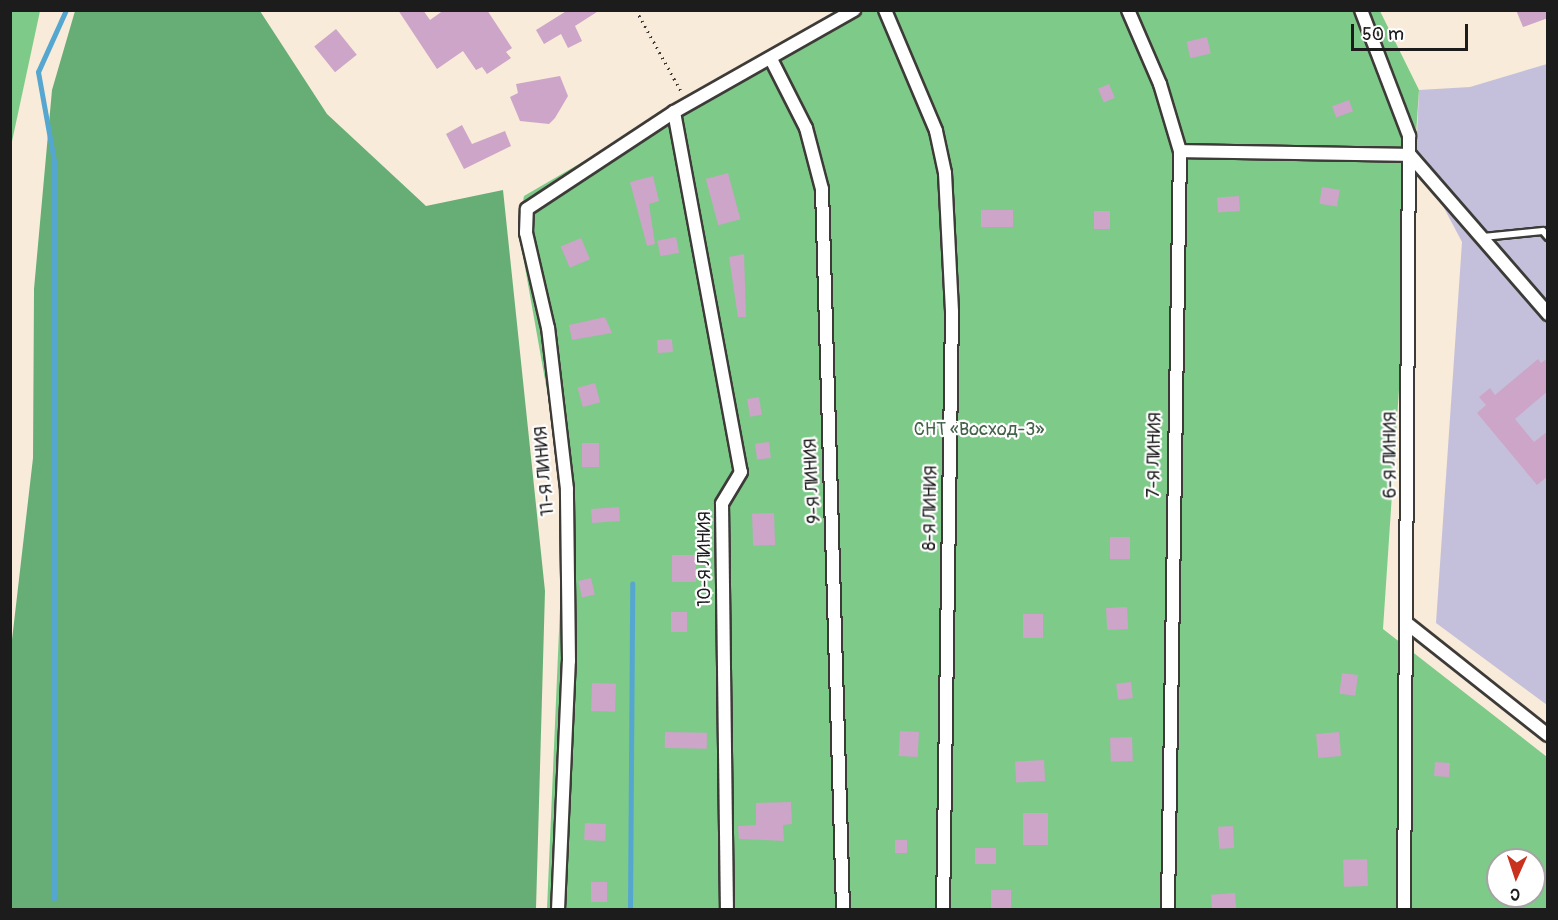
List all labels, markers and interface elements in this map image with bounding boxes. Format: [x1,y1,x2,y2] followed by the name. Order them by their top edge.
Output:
[1354,12,1471,50] scale bar
[1362,23,1404,46] text: 50 m
[1143,412,1167,498] street label: 7-Я ЛИНИЯ
[1380,412,1402,498] street label: 6-Я ЛИНИЯ
[914,419,1044,441] park label: СНТ «Восход-3»
[530,425,560,517] street label: 11-Я ЛИНИЯ
[800,438,826,524] street label: 9-Я ЛИНИЯ
[919,465,943,551] street label: 8-Я ЛИНИЯ
[694,511,716,607] street label: 10-Я ЛИНИЯ
[1486,848,1546,908] north arrow
[1510,884,1521,904] text: С

